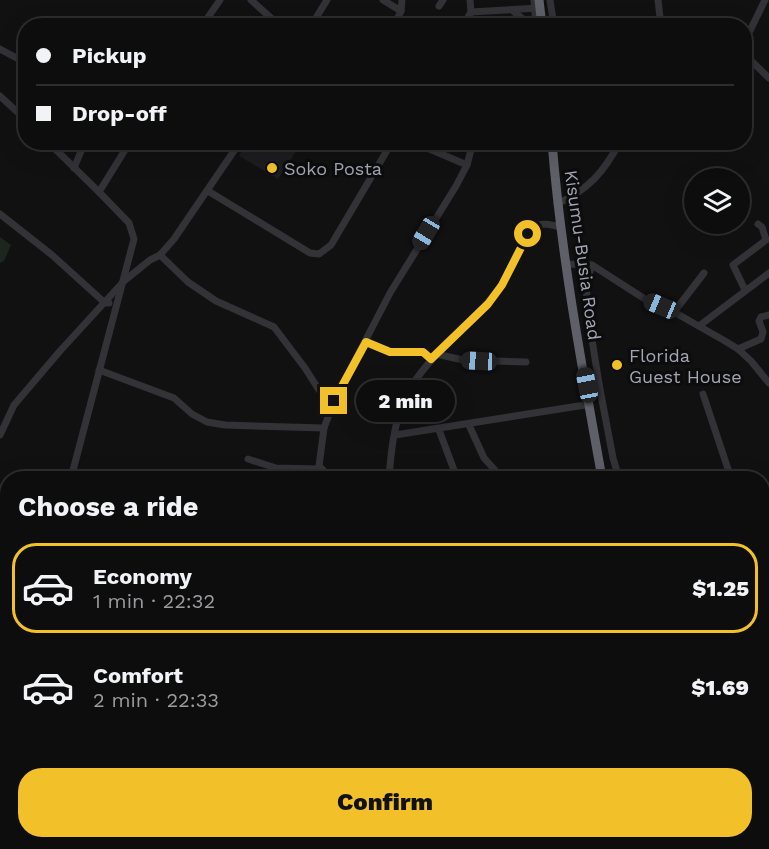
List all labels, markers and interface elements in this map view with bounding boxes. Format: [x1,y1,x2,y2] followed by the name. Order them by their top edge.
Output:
[72,43,147,68] text: Pickup
[72,101,167,126] text: Drop-off
[284,158,382,179] place label: Soko Posta
[265,161,279,175] marker: Soko Posta
[684,168,750,234] map controls
[684,168,750,234] button: layers
[561,169,605,341] street label: Kisumu-Busia Road
[409,213,443,253] car
[514,220,541,247] route start
[641,291,681,321] car
[629,345,742,387] place label: Florida Guest House
[461,351,497,371] car
[610,358,624,372] marker: Florida Guest House
[575,366,599,404] car
[355,380,454,422] callout: 2 min
[320,387,347,414] route end
[378,389,433,413] text: 2 min
[18,491,198,523] text: Choose a ride
[21,561,75,615] icon: car
[93,564,192,589] text: Economy
[692,576,749,601] text: $1.25
[93,589,215,613] text: 1 min · 22:32
[21,660,75,714] icon: car
[93,663,183,688] text: Comfort
[691,675,749,700] text: $1.69
[93,688,219,712] text: 2 min · 22:33
[18,768,752,837] button: Confirm

